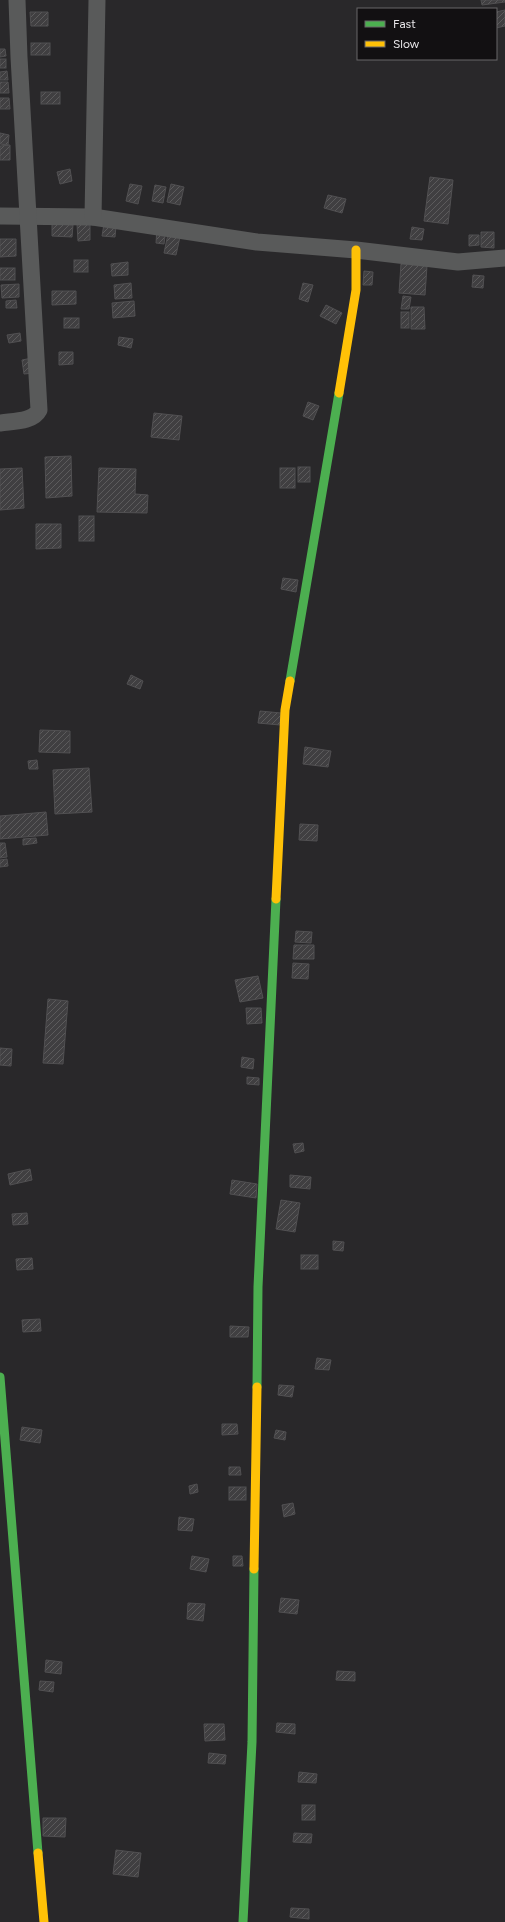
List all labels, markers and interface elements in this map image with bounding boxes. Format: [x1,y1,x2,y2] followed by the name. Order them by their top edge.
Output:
[357,8,497,60] legend
[393,17,416,31] text: Fast
[393,37,420,51] text: Slow

